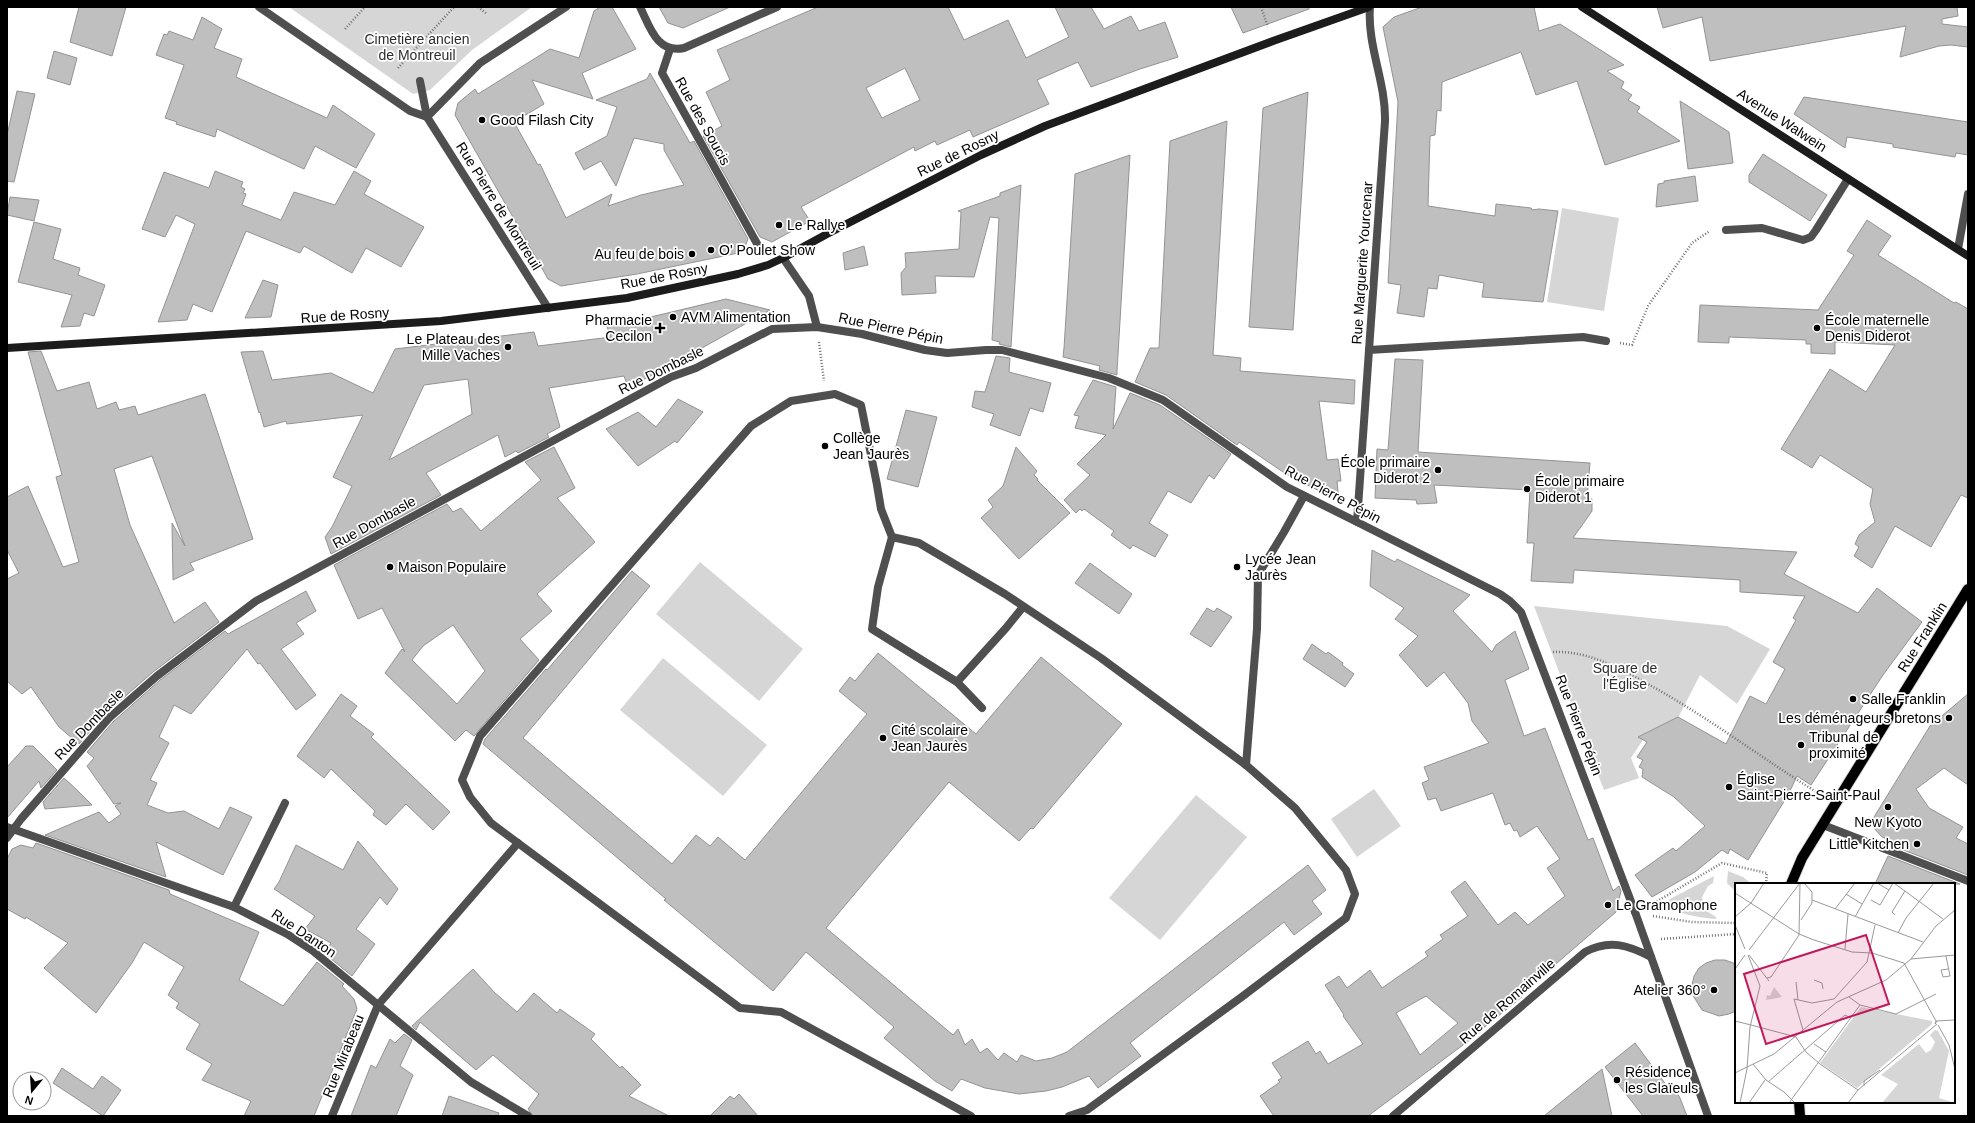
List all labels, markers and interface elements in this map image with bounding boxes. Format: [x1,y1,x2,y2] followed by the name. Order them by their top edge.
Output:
[364,31,470,63] park label: Cimetière ancien de Montreuil
[672,74,734,168] street label: Rue des Soucis
[1734,85,1830,155] street label: Avenue Walwein
[490,112,593,128] place label: Good Filash City
[477,115,487,125] marker: Good Filash City
[915,126,1001,180] street label: Rue de Rosny
[453,139,545,273] street label: Rue Pierre de Montreuil
[1348,181,1376,345] street label: Rue Marguerite Yourcenar
[787,217,846,233] place label: Le Rallye
[774,220,784,230] marker: Le Rallye
[719,242,816,258] place label: O' Poulet Show
[706,245,716,255] marker: O' Poulet Show
[594,246,684,262] place label: Au feu de bois
[687,249,697,259] marker: Au feu de bois
[619,260,709,292] street label: Rue de Rosny
[300,304,390,326] street label: Rue de Rosny
[681,309,790,325] place label: AVM Alimentation
[837,309,945,347] street label: Rue Pierre Pépin
[585,312,652,344] place label: Pharmacie Cecilon
[668,312,678,322] marker: AVM Alimentation
[1825,312,1929,344] place label: École maternelle Denis Diderot
[655,323,665,333] marker: Pharmacie Cecilon
[1812,323,1822,333] marker: École maternelle Denis Diderot
[407,331,500,363] place label: Le Plateau des Mille Vaches
[503,342,513,352] marker: Le Plateau des Mille Vaches
[616,342,706,397] street label: Rue Dombasle
[833,430,909,462] place label: Collège Jean Jaurès
[820,441,830,451] marker: Collège Jean Jaurès
[1341,454,1430,486] place label: École primaire Diderot 2
[1282,462,1384,526] street label: Rue Pierre Pépin
[1433,465,1443,475] marker: École primaire Diderot 2
[1535,473,1625,505] place label: École primaire Diderot 1
[1522,484,1532,494] marker: École primaire Diderot 1
[330,492,419,551] street label: Rue Dombasle
[1245,551,1316,583] place label: Lycée Jean Jaurès
[398,559,506,575] place label: Maison Populaire
[385,562,395,572] marker: Maison Populaire
[1232,562,1242,572] marker: Lycée Jean Jaurès
[1894,599,1950,675] street label: Rue Franklin
[1593,660,1658,692] park label: Square de l'Église
[1552,672,1606,778] street label: Rue Pierre Pépin
[51,685,127,763] street label: Rue Dombasle
[1861,691,1946,707] place label: Salle Franklin
[1848,694,1858,704] marker: Salle Franklin
[1778,710,1941,726] place label: Les déménageurs bretons
[1944,713,1954,723] marker: Les déménageurs bretons
[891,722,968,754] place label: Cité scolaire Jean Jaurès
[1809,729,1879,761] place label: Tribunal de proximité
[878,733,888,743] marker: Cité scolaire Jean Jaurès
[1796,740,1806,750] marker: Tribunal de proximité
[1737,771,1880,803] place label: Église Saint-Pierre-Saint-Paul
[1724,782,1734,792] marker: Église Saint-Pierre-Saint-Paul
[1883,802,1893,812] marker: New Kyoto
[1854,814,1922,830] place label: New Kyoto
[1829,836,1909,852] place label: Little Kitchen
[1912,839,1922,849] marker: Little Kitchen
[1735,883,1955,1103] inset map
[1616,897,1717,913] place label: Le Gramophone
[1603,900,1613,910] marker: Le Gramophone
[269,905,339,961] street label: Rue Danton
[1456,955,1558,1047] street label: Rue de Romainville
[1633,982,1706,998] place label: Atelier 360°
[1709,985,1719,995] marker: Atelier 360°
[319,1012,367,1100] street label: Rue Mirabeau
[1625,1064,1698,1096] place label: Résidence les Glaïeuls
[12,1071,52,1111] north arrow
[1612,1075,1622,1085] marker: Résidence les Glaïeuls
[23,1094,35,1107] text: N

